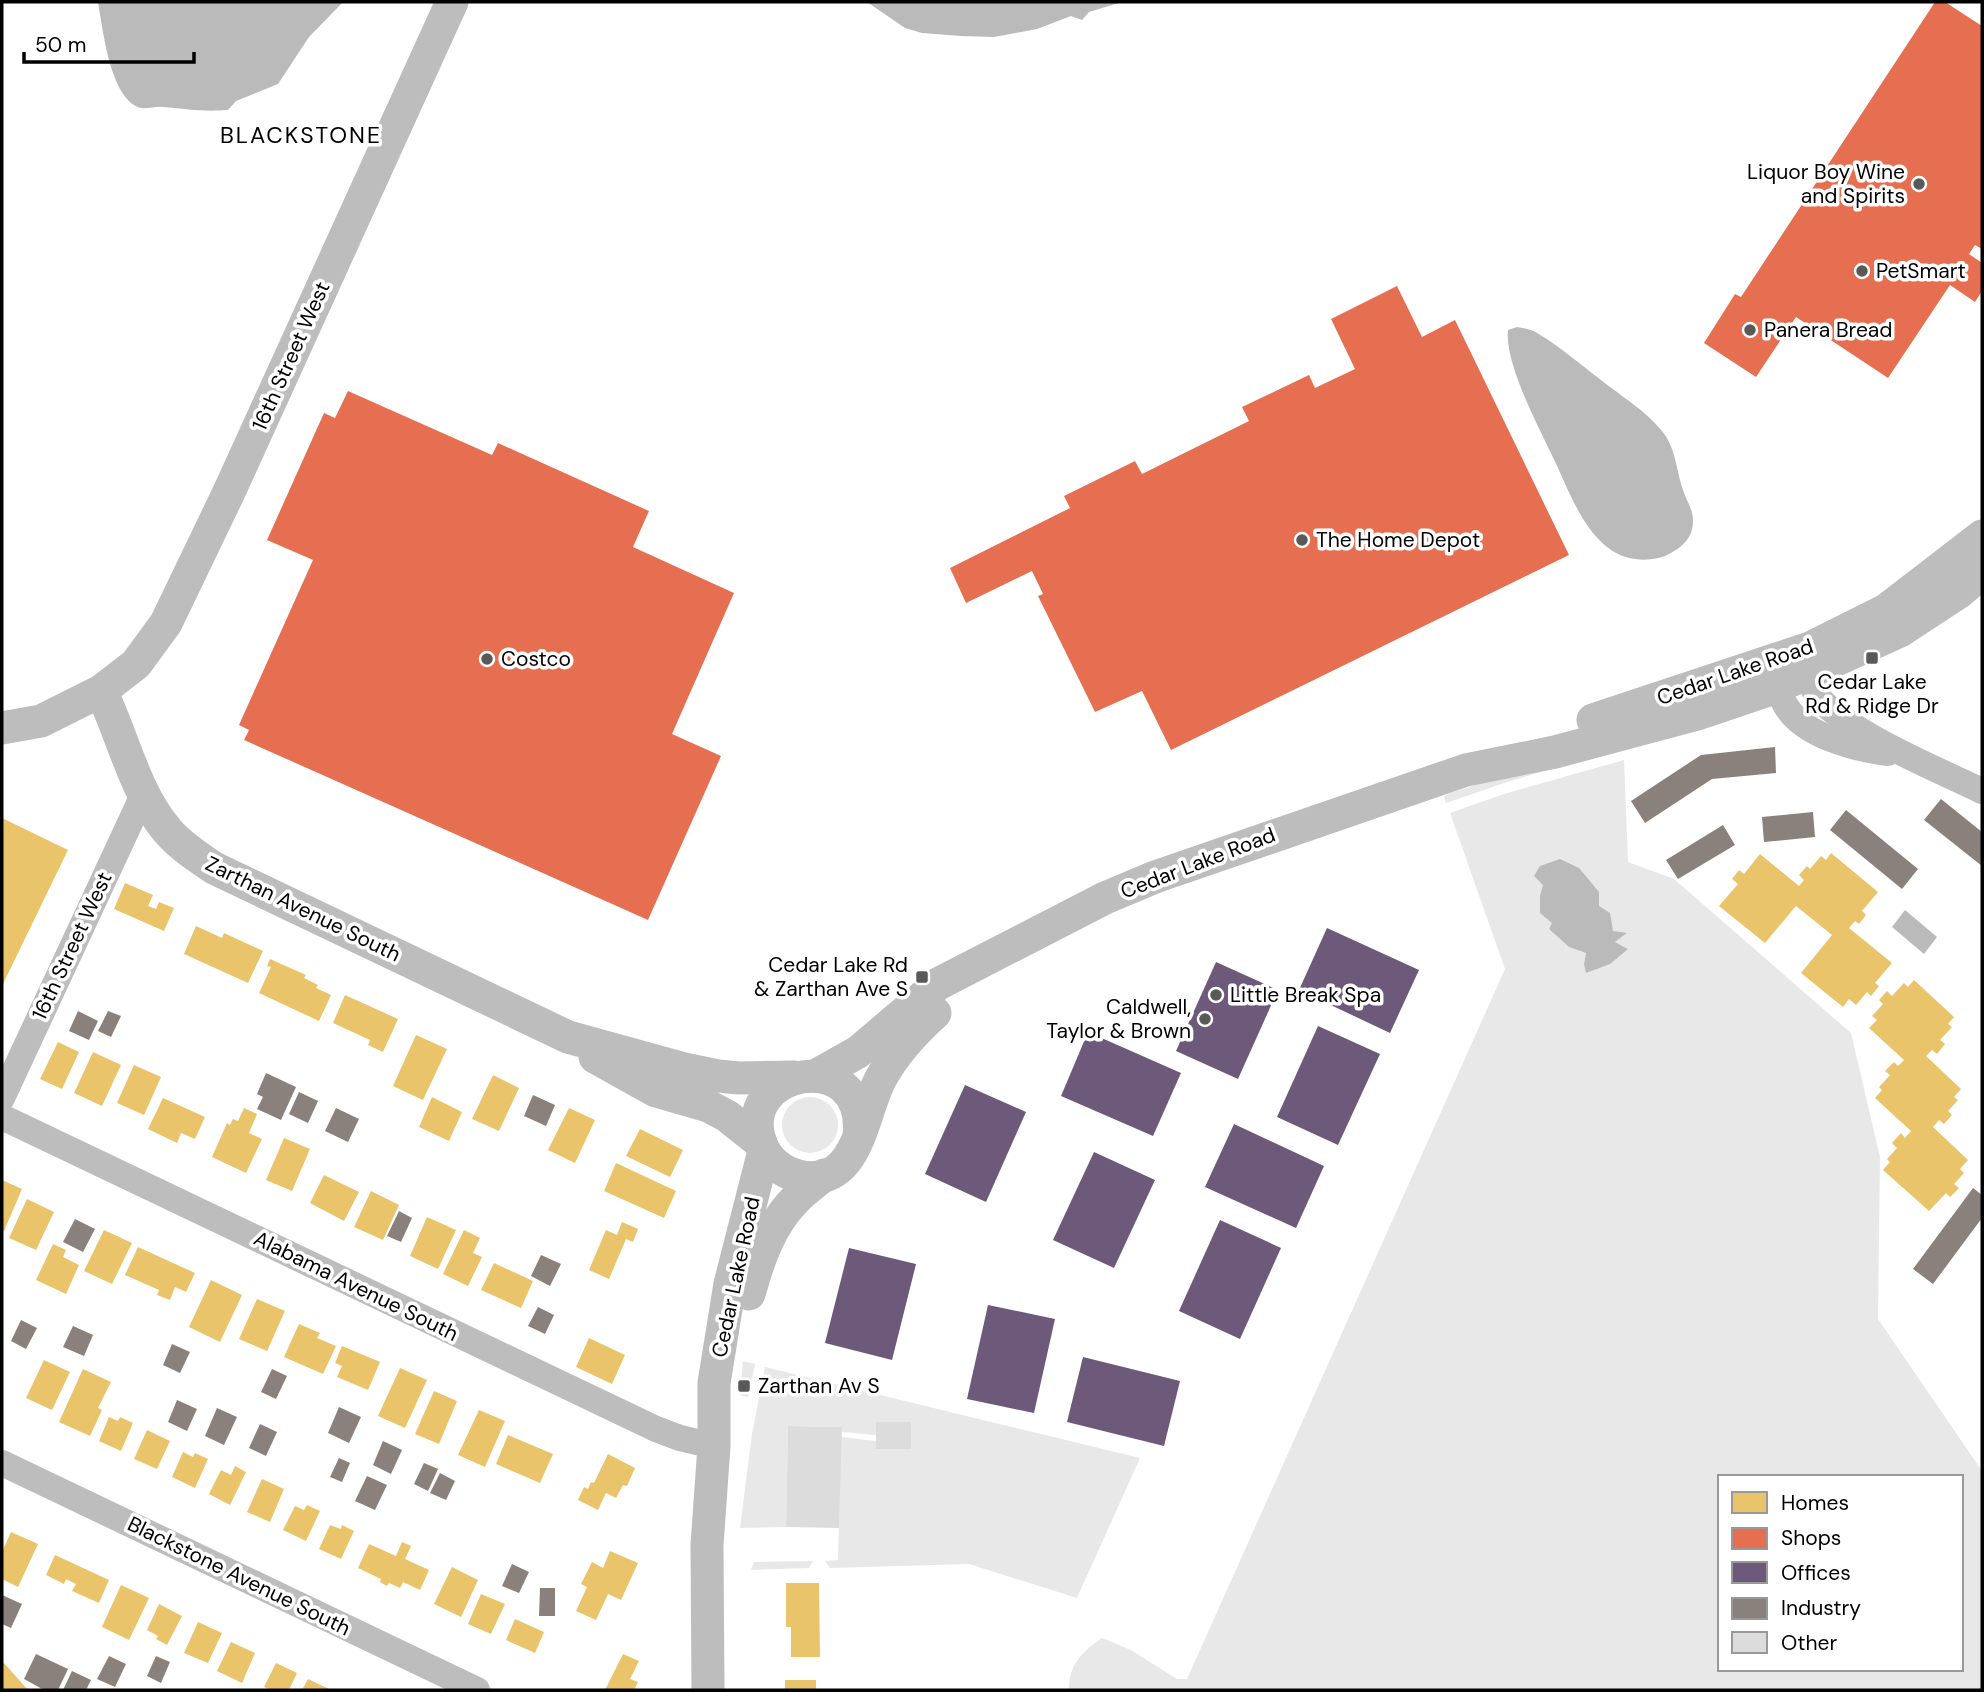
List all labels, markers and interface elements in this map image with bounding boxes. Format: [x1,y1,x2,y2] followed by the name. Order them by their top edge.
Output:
[24,21,194,65] scale bar
[35,31,86,59] text: 50 m
[220,120,382,150] district label: BLACKSTONE
[1747,158,1905,210] place label: Liquor Boy Wine and Spirits
[1911,176,1927,192] marker: Liquor Boy Wine and Spirits
[1876,257,1966,285] place label: PetSmart
[1854,263,1870,279] marker: PetSmart
[246,277,336,435] street label: 16th Street West
[1764,316,1892,344] place label: Panera Bread
[1742,322,1758,338] marker: Panera Bread
[1316,526,1480,554] place label: The Home Depot
[1294,532,1310,548] marker: The Home Depot
[1653,632,1817,712] street label: Cedar Lake Road
[501,645,571,673] place label: Costco
[1864,650,1880,666] marker: Cedar Lake Rd & Ridge Dr
[479,651,495,667] marker: Costco
[1805,668,1939,720] place label: Cedar Lake Rd & Ridge Dr
[1117,821,1279,905] street label: Cedar Lake Road
[201,850,405,968] street label: Zarthan Avenue South
[25,867,119,1025] street label: 16th Street West
[754,951,908,1003] place label: Cedar Lake Rd & Zarthan Ave S
[914,969,930,985] marker: Cedar Lake Rd & Zarthan Ave S
[1230,981,1381,1009] place label: Little Break Spa
[1208,987,1224,1003] marker: Little Break Spa
[1046,993,1191,1045] place label: Caldwell, Taylor & Brown
[1197,1011,1213,1027] marker: Caldwell, Taylor & Brown
[705,1194,767,1360] street label: Cedar Lake Road
[249,1224,463,1348] street label: Alabama Avenue South
[758,1372,880,1400] place label: Zarthan Av S
[736,1378,752,1394] marker: Zarthan Av S
[1718,1475,1963,1671] legend
[1781,1489,1849,1517] text: Homes
[123,1510,355,1642] street label: Blackstone Avenue South
[1781,1524,1841,1552] text: Shops
[1781,1559,1851,1587] text: Offices
[1781,1594,1861,1622] text: Industry
[1781,1629,1837,1657] text: Other

